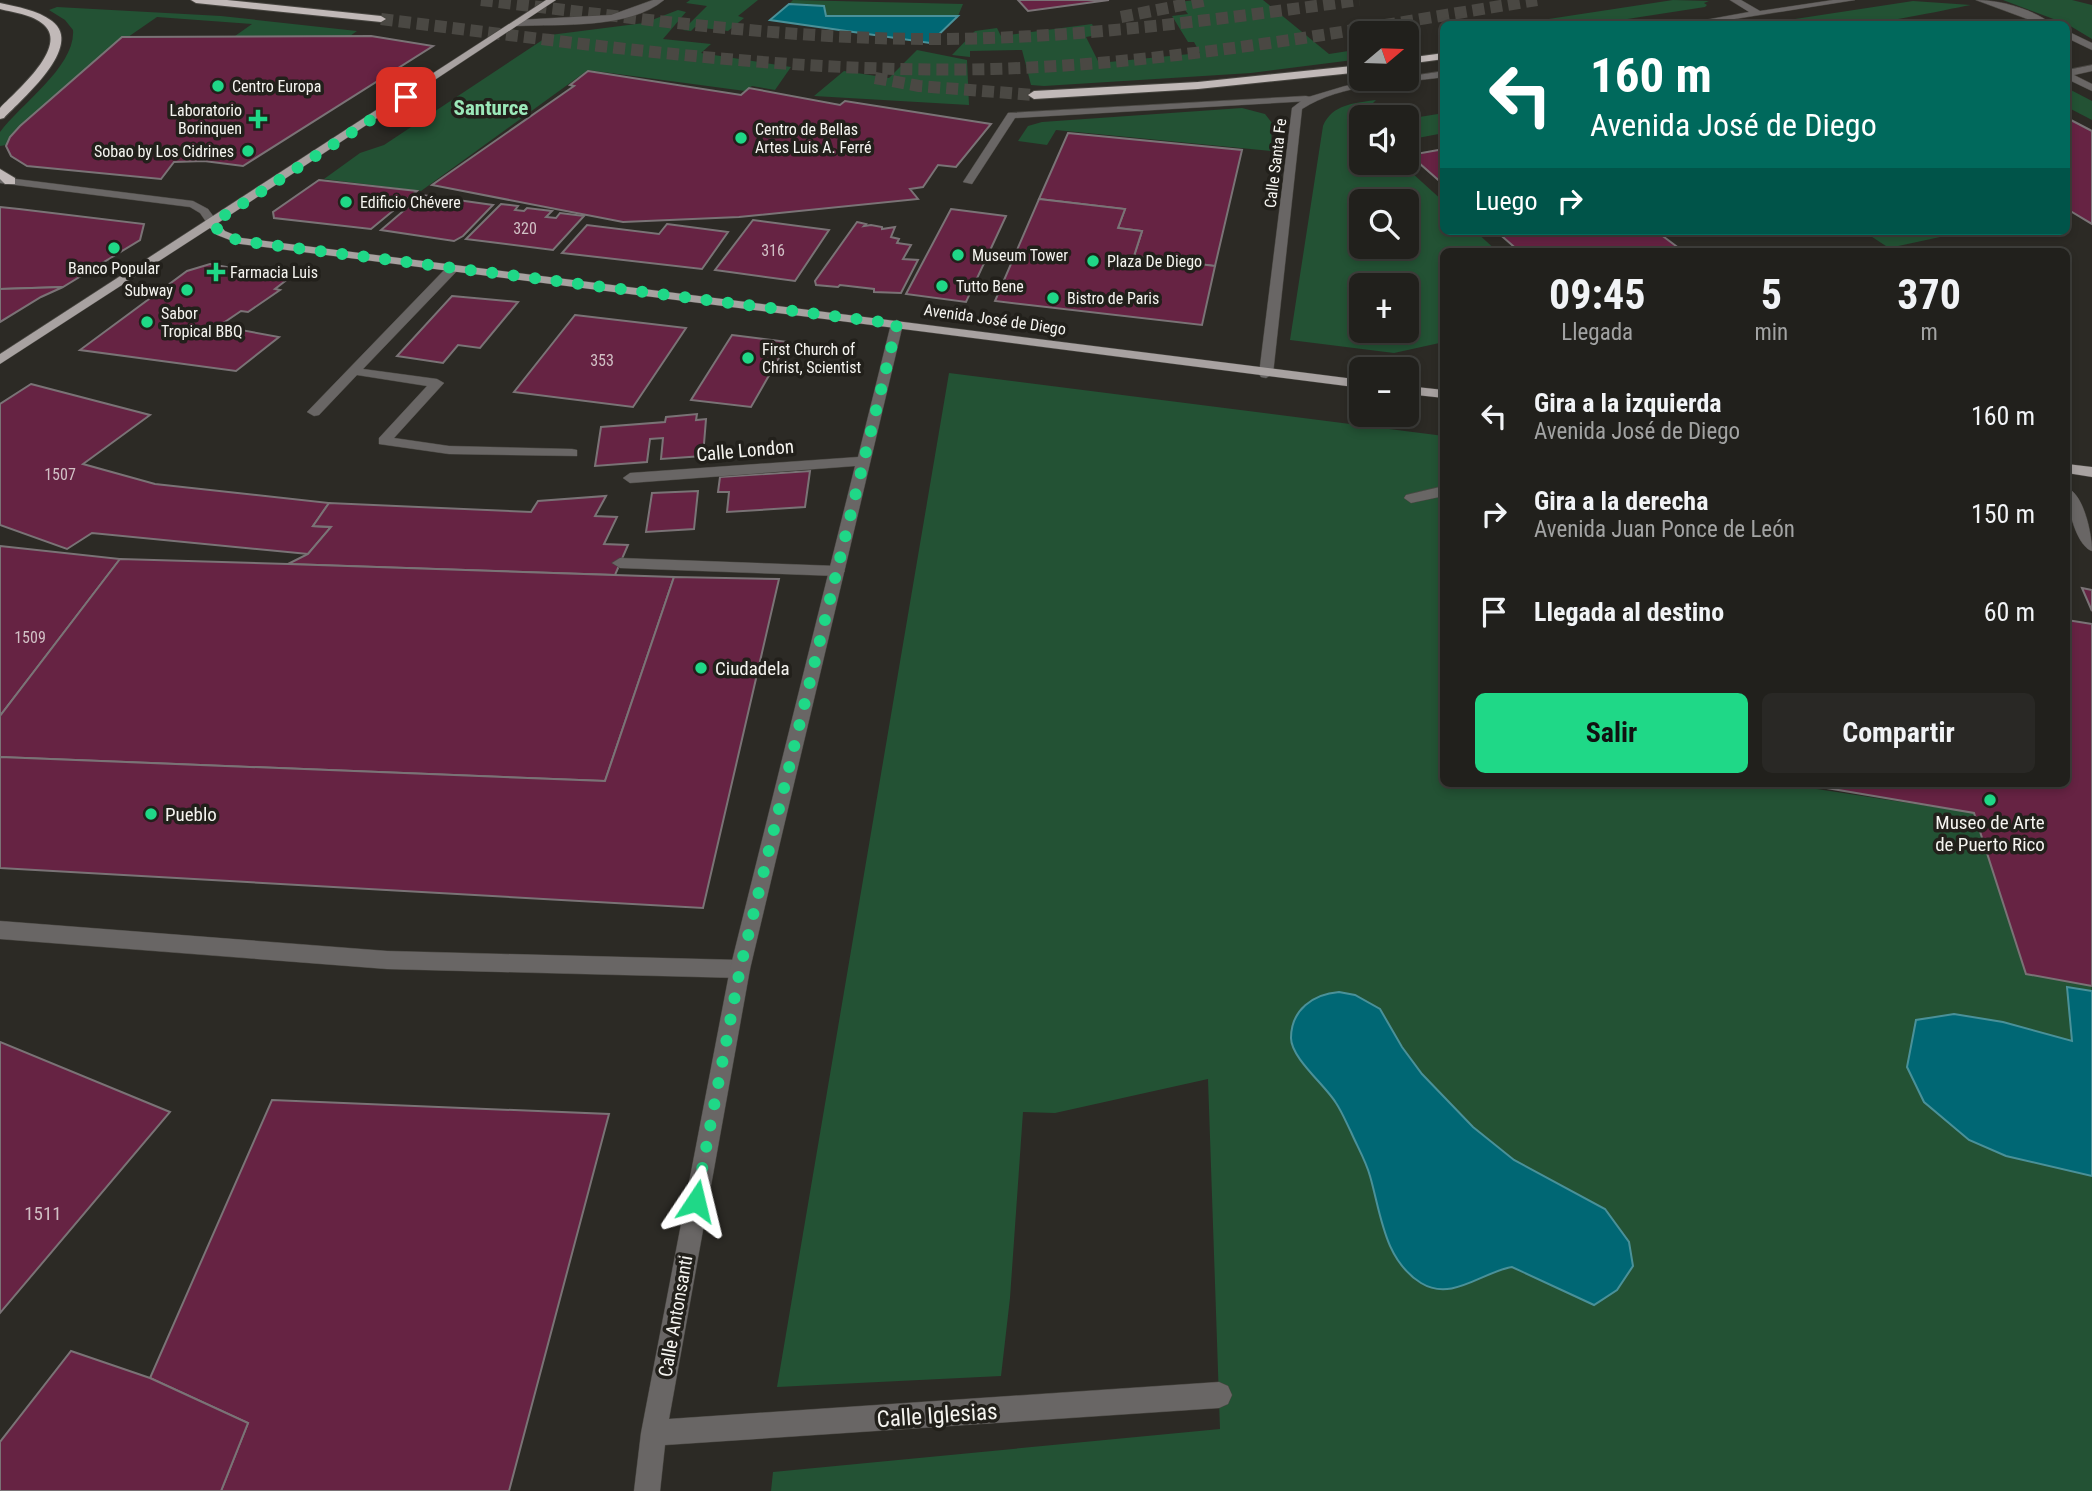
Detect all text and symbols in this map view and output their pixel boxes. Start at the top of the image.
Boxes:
north arrow [1349,21,1419,91]
map controls [1349,21,1419,427]
text: 160 m [1590,47,1712,104]
icon: left [1475,49,1566,140]
pin [376,67,436,127]
place label: Centro Europa [232,77,321,96]
marker: Centro Europa [210,78,226,94]
icon: arrive [387,78,425,116]
district label: Santurce [454,96,528,120]
place label: Laboratorio Borinquen [169,101,242,138]
button: sound [1349,105,1419,175]
text: Avenida José de Diego [1590,106,1877,144]
marker: Laboratorio Borinquen [248,109,268,129]
street label: Calle Santa Fe [1261,117,1290,209]
place label: Centro de Bellas Artes Luis A. Ferré [755,120,872,157]
marker: Centro de Bellas Artes Luis A. Ferré [733,130,749,146]
place label: Sobao by Los Cidrines [94,142,234,161]
marker: Sobao by Los Cidrines [240,143,256,159]
icon: right [1551,182,1589,220]
text: Luego [1475,186,1537,216]
button: search [1349,189,1419,259]
place label: Edificio Chévere [360,193,461,212]
marker: Edificio Chévere [338,194,354,210]
house number: 320 [513,219,537,238]
marker: Banco Popular [106,240,122,256]
house number: 316 [761,241,785,260]
place label: Museum Tower [972,246,1068,265]
marker: Museum Tower [950,247,966,263]
place label: Plaza De Diego [1107,252,1202,271]
marker: Plaza De Diego [1085,253,1101,269]
place label: Banco Popular [68,259,160,278]
place label: Farmacia Luis [230,263,318,282]
marker: Farmacia Luis [208,264,224,280]
text: 09:45 [1549,270,1645,319]
text: 5 [1761,270,1782,319]
text: 370 [1897,270,1961,319]
button: + [1349,273,1419,343]
place label: Tutto Bene [956,277,1024,296]
marker: Tutto Bene [934,278,950,294]
place label: Subway [124,281,173,300]
marker: Subway [179,282,195,298]
place label: Bistro de Paris [1067,289,1159,308]
marker: Bistro de Paris [1045,290,1061,306]
street label: Avenida José de Diego [923,300,1067,339]
place label: Sabor Tropical BBQ [161,304,243,341]
marker: Sabor Tropical BBQ [139,314,155,330]
text: Llegada [1561,319,1633,346]
text: min [1754,319,1788,346]
text: m [1920,319,1938,346]
place label: First Church of Christ, Scientist [762,340,862,377]
marker: First Church of Christ, Scientist [740,350,756,366]
house number: 353 [590,351,614,370]
button: − [1349,357,1419,427]
text: Gira a la izquierda [1534,388,1722,418]
icon: left [1475,397,1513,435]
text: 160 m [1971,401,2035,431]
text: Avenida José de Diego [1534,418,1740,445]
street label: Calle London [695,435,795,466]
house number: 1507 [44,465,76,484]
text: Gira a la derecha [1534,486,1708,516]
icon: right [1475,495,1513,533]
text: 150 m [1971,499,2035,529]
text: Avenida Juan Ponce de León [1534,516,1795,543]
icon: arrive [1475,593,1513,631]
text: Llegada al destino [1534,597,1724,627]
text: 60 m [1984,597,2035,627]
house number: 1509 [14,628,46,647]
place label: Ciudadela [715,657,790,680]
marker: Ciudadela [693,660,709,676]
button: Salir [1475,693,1748,773]
button: Compartir [1762,693,2035,773]
marker: Museo de Arte de Puerto Rico [1982,792,1998,808]
place label: Pueblo [165,803,217,826]
marker: Pueblo [143,806,159,822]
place label: Museo de Arte de Puerto Rico [1935,811,2045,856]
position arrow [659,1164,733,1238]
house number: 1511 [24,1202,62,1225]
street label: Calle Antonsanti [653,1253,698,1379]
street label: Calle Iglesias [876,1398,998,1433]

